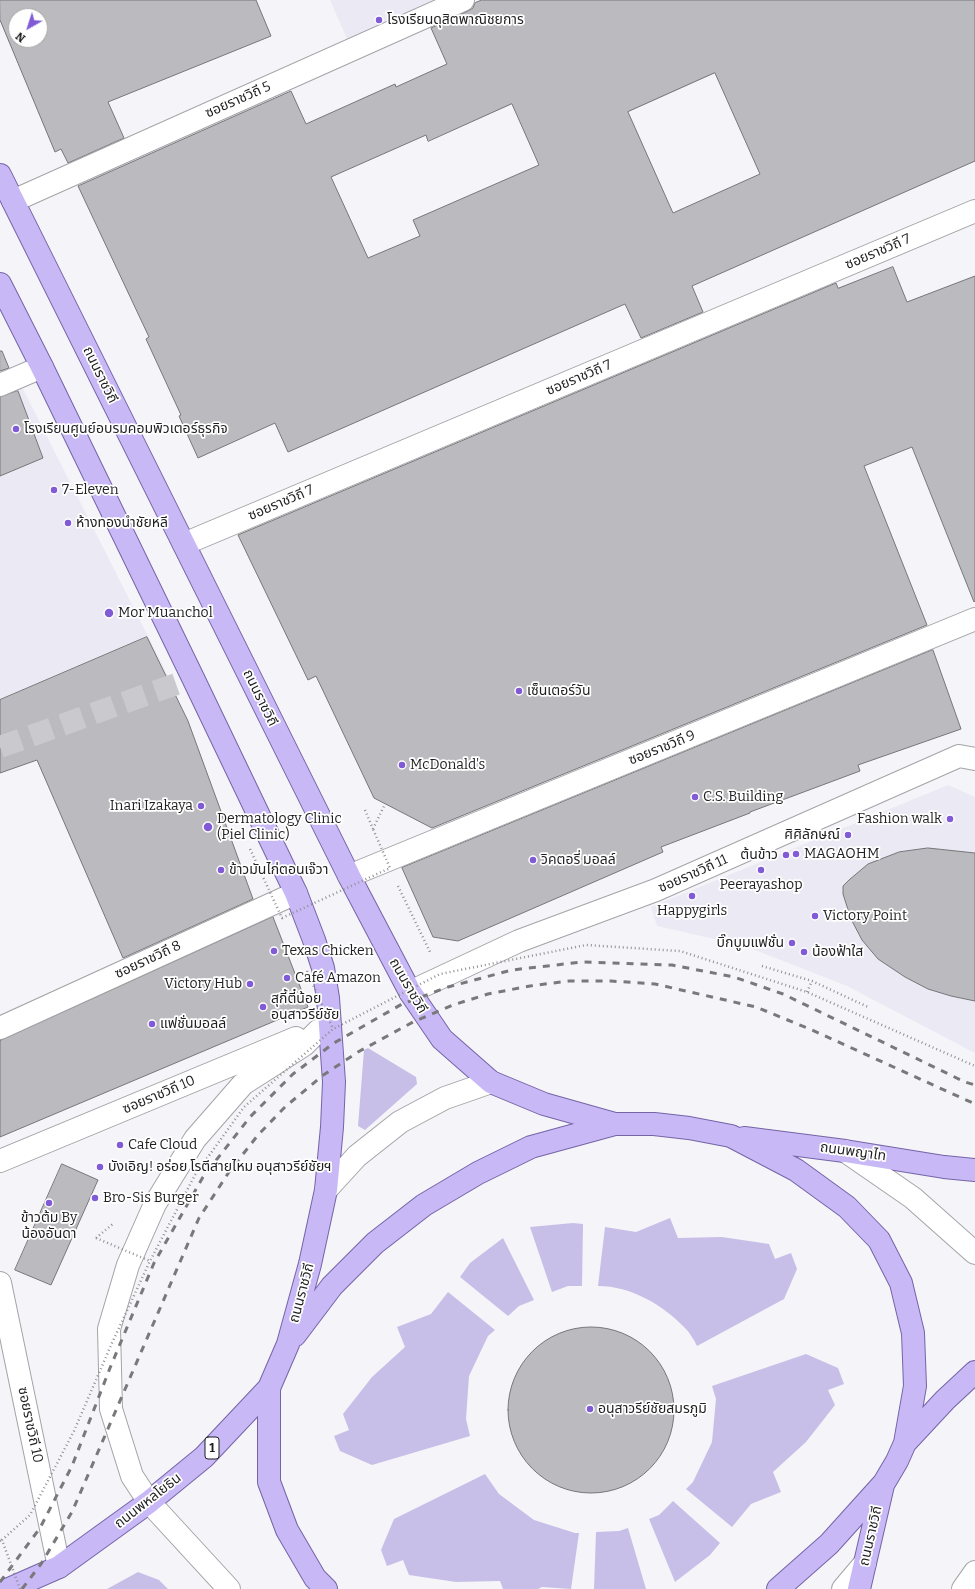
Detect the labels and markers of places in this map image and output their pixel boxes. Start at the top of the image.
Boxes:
place label: โรงเรียนดุสิตพาณิชยการ [387,12,524,28]
marker: โรงเรียนดุสิตพาณิชยการ [374,15,384,25]
place label: โรงเรียนศูนย์อบรมคอมพิวเตอร์ธุรกิจ [24,421,228,437]
marker: โรงเรียนศูนย์อบรมคอมพิวเตอร์ธุรกิจ [11,424,21,434]
place label: 7-Eleven [62,482,119,498]
marker: 7-Eleven [49,485,59,495]
place label: ห้างทองนำชัยหลี [76,515,168,531]
marker: ห้างทองนำชัยหลี [63,518,73,528]
place label: Mor Muanchol [118,605,213,621]
marker: Mor Muanchol [103,607,115,619]
place label: เซ็นเตอร์วัน [527,683,591,699]
marker: เซ็นเตอร์วัน [514,686,524,696]
place label: McDonald's [410,757,485,773]
marker: McDonald's [397,760,407,770]
place label: C.S. Building [703,789,783,805]
marker: C.S. Building [690,792,700,802]
place label: Inari Izakaya [110,798,193,814]
marker: Inari Izakaya [196,801,206,811]
place label: Dermatology Clinic (Piel Clinic) [217,811,342,844]
place label: Fashion walk [857,811,942,827]
marker: Fashion walk [945,814,955,824]
marker: Dermatology Clinic (Piel Clinic) [202,821,214,833]
place label: ศิศิลักษณ์ [784,827,840,843]
marker: ศิศิลักษณ์ [843,830,853,840]
place label: MAGAOHM [804,846,879,862]
place label: ต้นข้าว [740,847,778,863]
marker: MAGAOHM [791,849,801,859]
marker: ต้นข้าว [781,850,791,860]
place label: วิคตอรี่ มอลล์ [541,852,616,868]
marker: วิคตอรี่ มอลล์ [528,855,538,865]
place label: ข้าวมันไก่ตอนเจ๊วา [229,862,328,878]
marker: ข้าวมันไก่ตอนเจ๊วา [216,865,226,875]
marker: Peerayashop [756,865,766,875]
place label: Peerayashop [720,877,802,893]
marker: Happygirls [687,891,697,901]
place label: Happygirls [657,903,727,919]
place label: Victory Point [823,908,907,924]
marker: Victory Point [810,911,820,921]
place label: บิ๊กบูมแฟชั่น [717,935,784,951]
marker: บิ๊กบูมแฟชั่น [787,938,797,948]
place label: Texas Chicken [282,943,374,959]
place label: น้องฟ้าใส [812,944,863,960]
marker: Texas Chicken [269,946,279,956]
marker: น้องฟ้าใส [799,947,809,957]
place label: Café Amazon [295,970,381,986]
marker: Café Amazon [282,973,292,983]
place label: Victory Hub [164,976,242,992]
marker: Victory Hub [245,979,255,989]
place label: สุกี้ตี๋น้อย อนุสาวรีย์ชัย [271,991,339,1024]
marker: สุกี้ตี๋น้อย อนุสาวรีย์ชัย [258,1002,268,1012]
place label: แฟชั่นมอลล์ [160,1016,226,1032]
marker: แฟชั่นมอลล์ [147,1019,157,1029]
place label: Cafe Cloud [128,1137,197,1153]
marker: Cafe Cloud [115,1140,125,1150]
place label: บังเอิญ! อร่อย โรตีสายไหม อนุสาวรีย์ชัยฯ [108,1159,332,1175]
marker: บังเอิญ! อร่อย โรตีสายไหม อนุสาวรีย์ชัยฯ [95,1162,105,1172]
place label: Bro-Sis Burger [103,1190,199,1206]
marker: Bro-Sis Burger [90,1193,100,1203]
marker: ข้าวต้ม By น้องอันดา [44,1198,54,1208]
place label: ข้าวต้ม By น้องอันดา [21,1210,77,1242]
place label: อนุสาวรีย์ชัยสมรภูมิ [598,1401,707,1417]
marker: อนุสาวรีย์ชัยสมรภูมิ [585,1404,595,1414]

